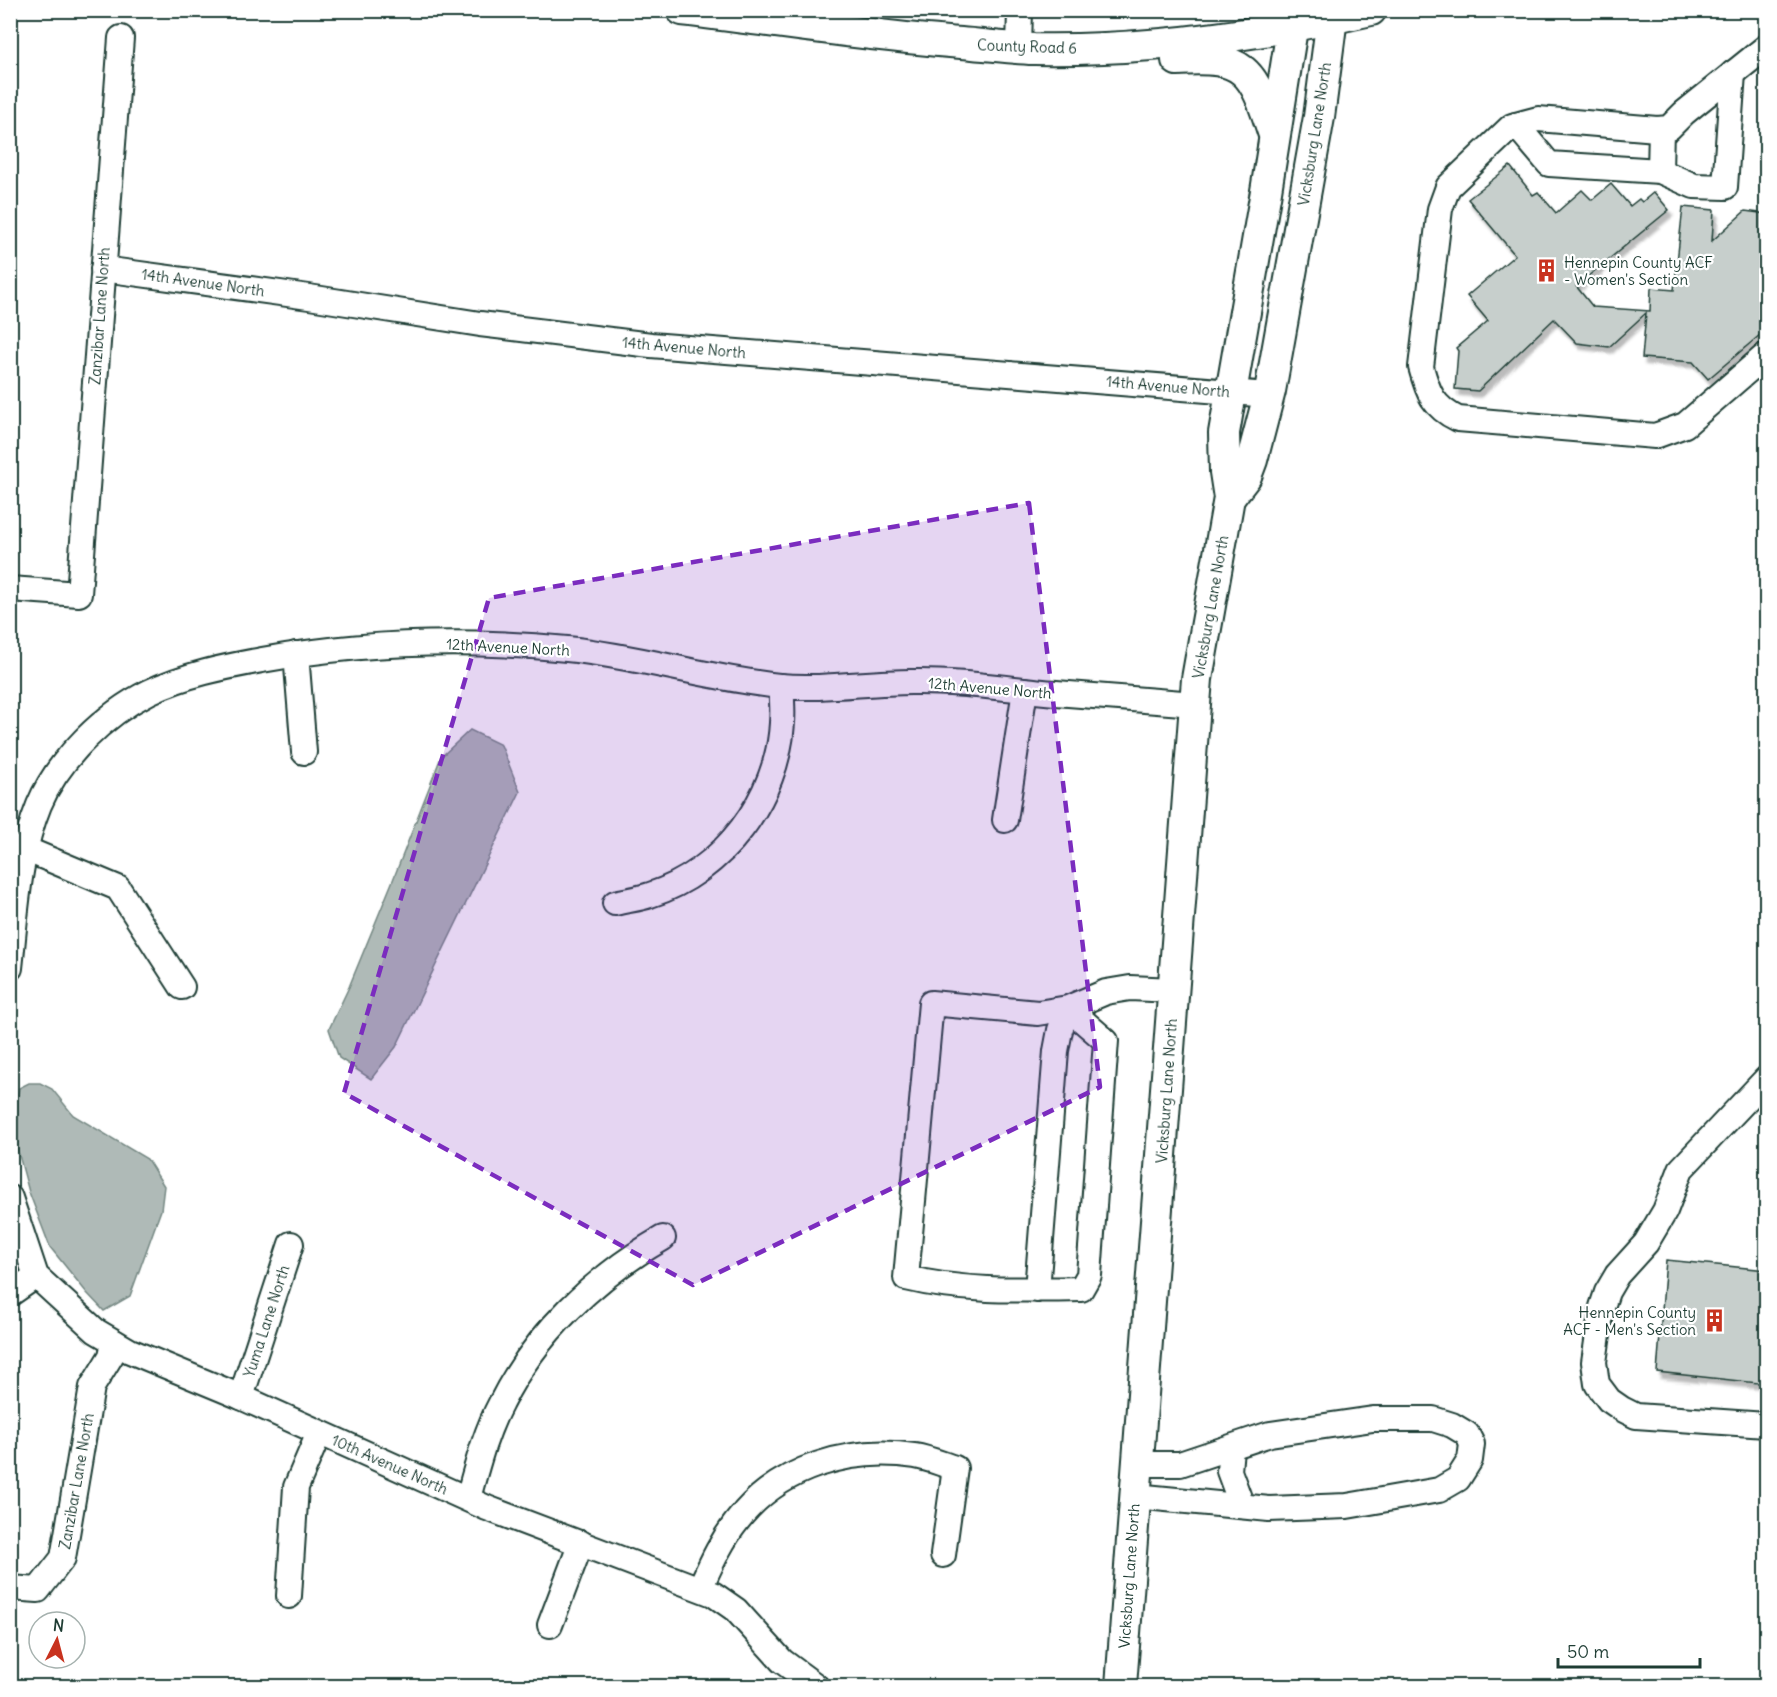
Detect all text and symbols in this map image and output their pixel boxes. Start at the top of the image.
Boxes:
street label: County Road 6 [977,35,1077,57]
street label: Vicksburg Lane North [1293,60,1335,207]
street label: Zanzibar Lane North [85,246,113,386]
place label: Hennepin County ACF - Women's Section [1564,253,1713,289]
building icon: Hennepin County ACF - Women's Section [1533,258,1559,284]
street label: 14th Avenue North [140,264,266,300]
street label: 14th Avenue North [621,332,747,362]
street label: 14th Avenue North [1105,371,1231,401]
street label: Vicksburg Lane North [1188,533,1232,680]
street label: 12th Avenue North [446,634,571,660]
street label: 12th Avenue North [928,673,1053,703]
street label: Vicksburg Lane North [1151,1018,1181,1164]
street label: Yuma Lane North [239,1262,293,1380]
place label: Hennepin County ACF - Men's Section [1563,1303,1696,1339]
building icon: Hennepin County ACF - Men's Section [1701,1308,1727,1334]
street label: Zanzibar Lane North [55,1411,97,1551]
street label: 10th Avenue North [329,1430,451,1498]
street label: Vicksburg Lane North [1114,1503,1144,1649]
north arrow [27,1610,87,1670]
text: N [52,1615,65,1636]
scale bar [1558,1631,1700,1669]
text: 50 m [1567,1640,1609,1663]

